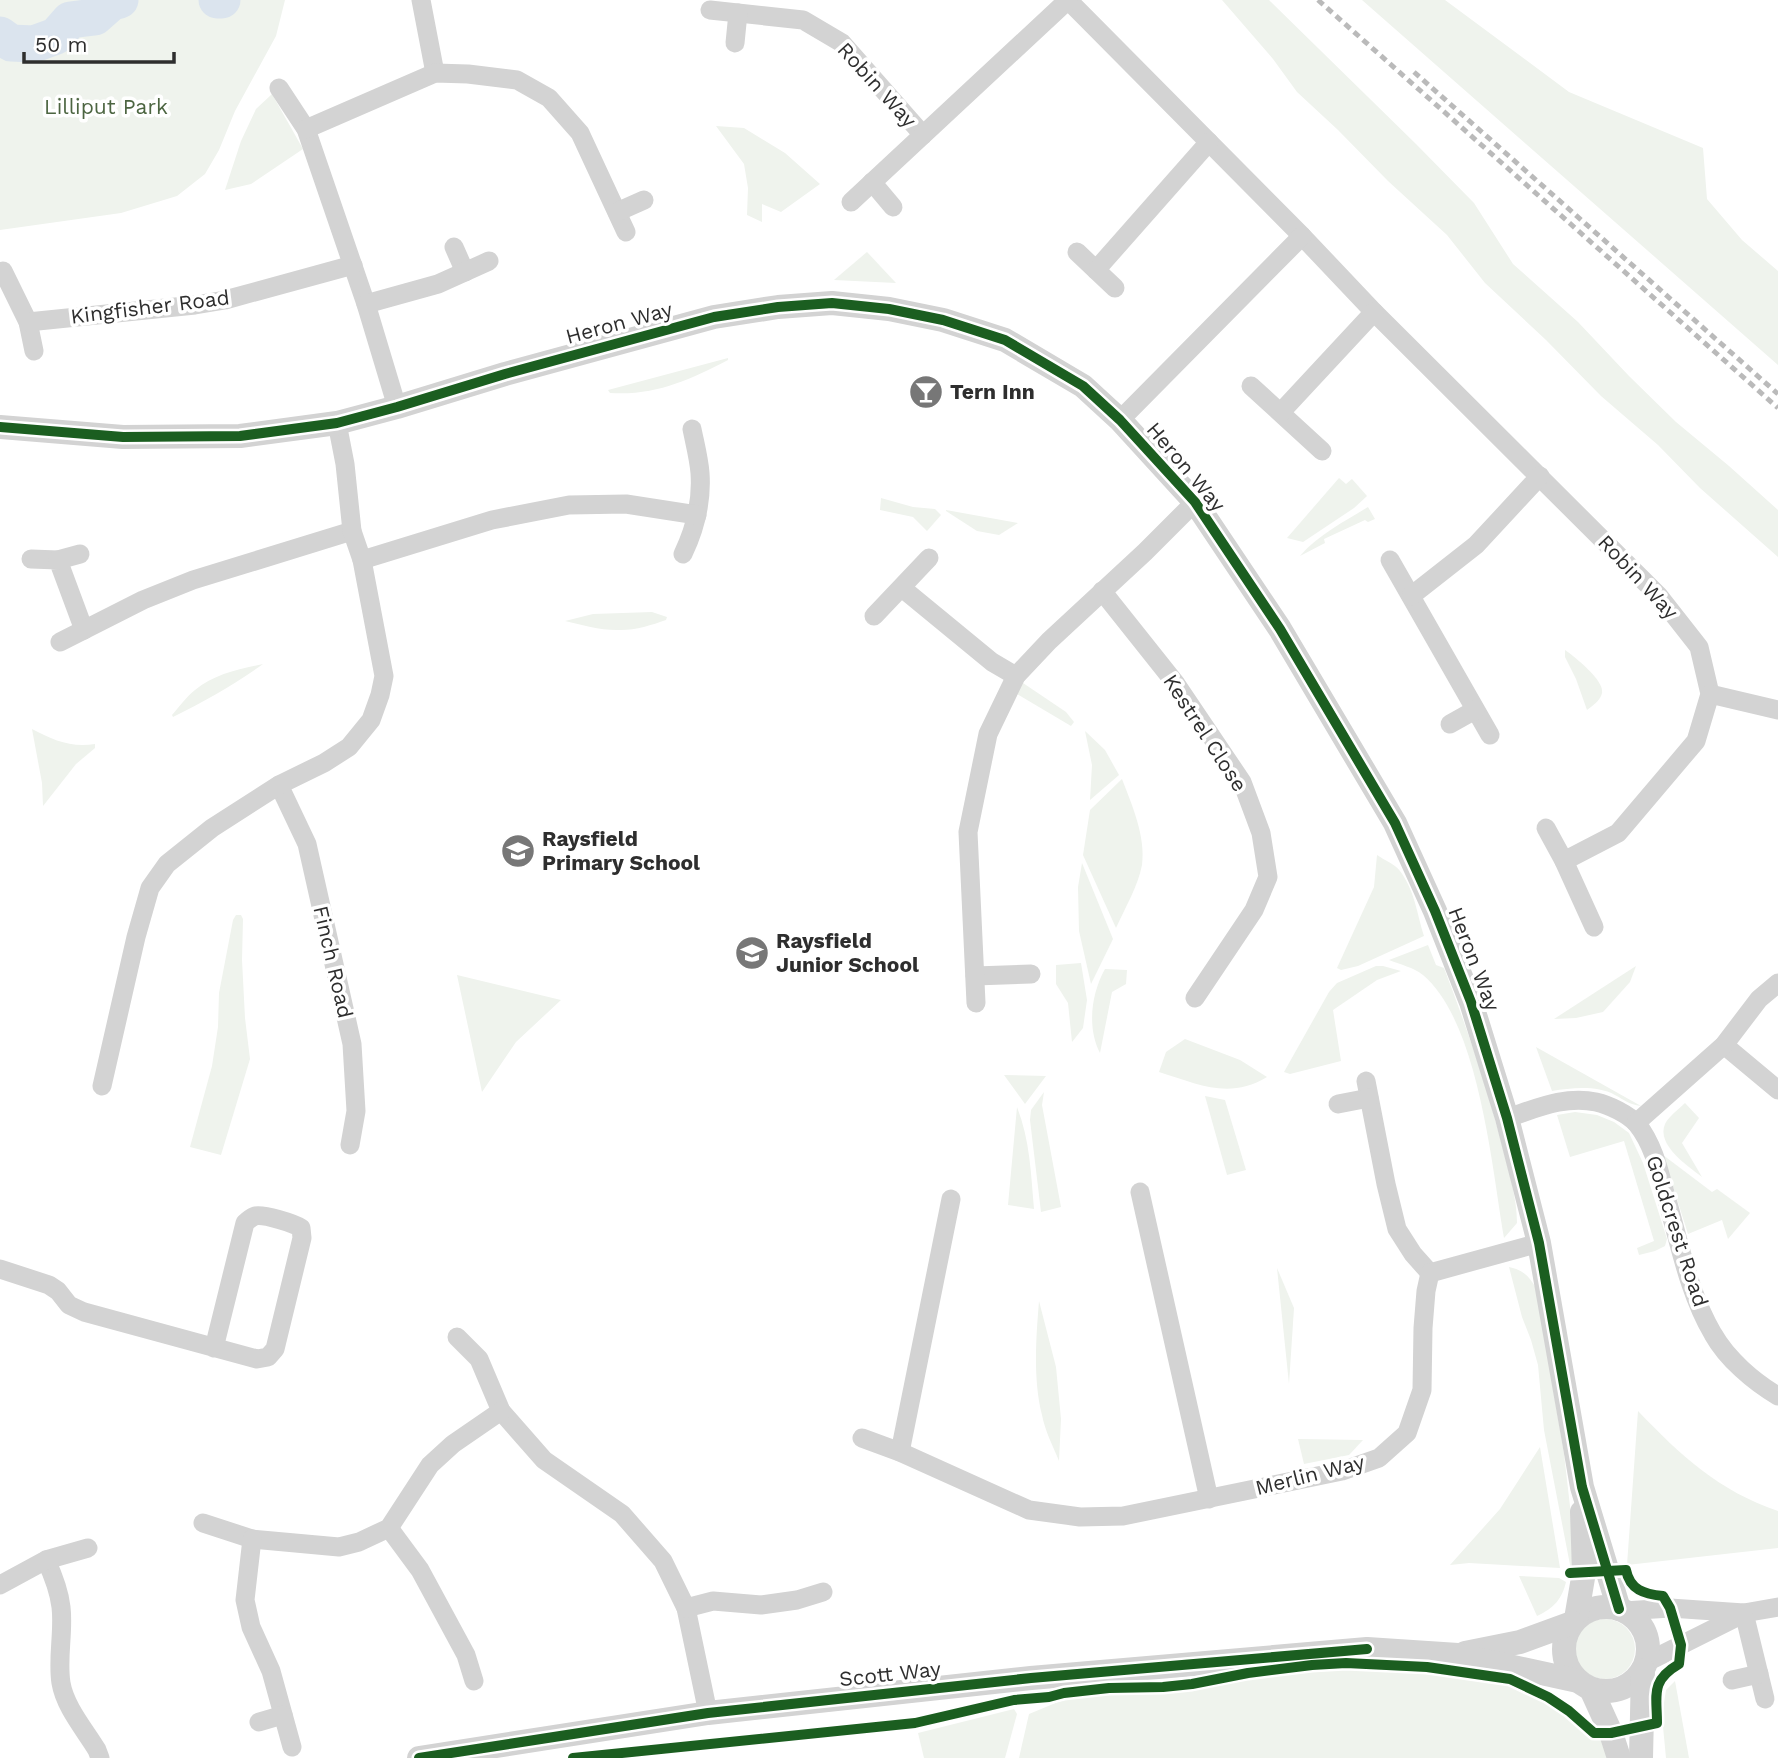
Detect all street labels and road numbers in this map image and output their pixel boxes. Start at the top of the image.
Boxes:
street label: Robin Way [833,37,922,133]
street label: Kingfisher Road [69,284,231,329]
street label: Heron Way [563,296,675,349]
street label: Heron Way [1142,417,1231,517]
street label: Robin Way [1593,529,1684,624]
street label: Kestrel Close [1158,669,1253,796]
street label: Finch Road [308,903,359,1021]
street label: Heron Way [1443,903,1506,1014]
street label: Goldcrest Road [1641,1152,1714,1310]
street label: Merlin Way [1253,1449,1367,1500]
street label: Scott Way [838,1656,942,1691]

